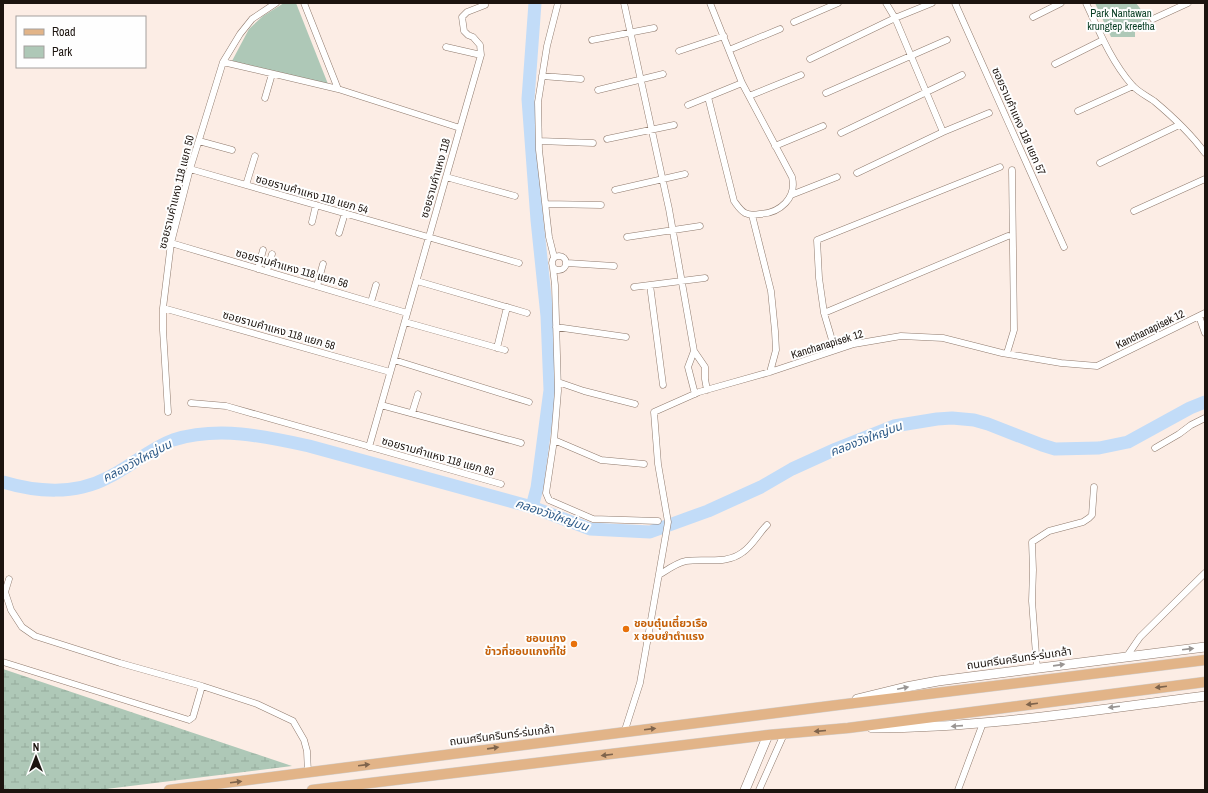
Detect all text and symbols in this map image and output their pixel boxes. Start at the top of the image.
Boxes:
park label: Park Nantawan krungtep kreetha [1087,6,1155,33]
legend [16,16,146,68]
text: Road [52,24,76,40]
text: Park [52,44,72,60]
street label: ซอยรามคำแหง 118 แยก 57 [989,65,1049,177]
street label: ซอยรามคำแหง 118 แยก 50 [155,134,197,250]
street label: ซอยรามคำแหง 118 [417,137,453,219]
street label: ซอยรามคำแหง 118 แยก 54 [254,171,370,217]
street label: ซอยรามคำแหง 118 แยก 56 [234,245,350,291]
street label: Kanchanapisek 12 [1113,306,1187,352]
street label: ซอยรามคำแหง 118 แยก 58 [221,307,337,353]
street label: Kanchanapisek 12 [789,326,865,362]
water label: คลองวังใหญ่บน [828,418,905,460]
street label: ซอยรามคำแหง 118 แยก 83 [380,433,496,479]
water label: คลองวังใหญ่บน [100,436,175,486]
water label: คลองวังใหญ่บน [513,495,591,535]
place label: ชอบตุ๋นเตี๋ยวเรือ x ชอบยำตำแรง [634,615,708,643]
marker: ชอบตุ๋นเตี๋ยวเรือ x ชอบยำตำแรง [621,624,631,634]
place label: ชอบแกง ข้าวที่ชอบแกงที่ใช่ [485,631,566,658]
marker: ชอบแกง ข้าวที่ชอบแกงที่ใช่ [569,639,579,649]
street label: ถนนศรีนครินทร์-ร่มเกล้า [966,644,1072,672]
one-way arrow [1182,646,1194,652]
one-way arrow [1053,662,1065,668]
one-way arrow [1155,684,1167,691]
one-way arrow [897,685,909,691]
one-way arrow [1026,701,1038,707]
one-way arrow [1108,704,1120,710]
street label: ถนนศรีนครินทร์-ร่มเกล้า [449,722,555,748]
one-way arrow [951,722,963,729]
one-way arrow [644,726,656,732]
one-way arrow [814,727,826,734]
north arrow [16,737,56,777]
text: N [33,740,39,754]
one-way arrow [487,745,499,751]
one-way arrow [601,751,614,758]
one-way arrow [358,762,371,768]
one-way arrow [229,779,242,785]

